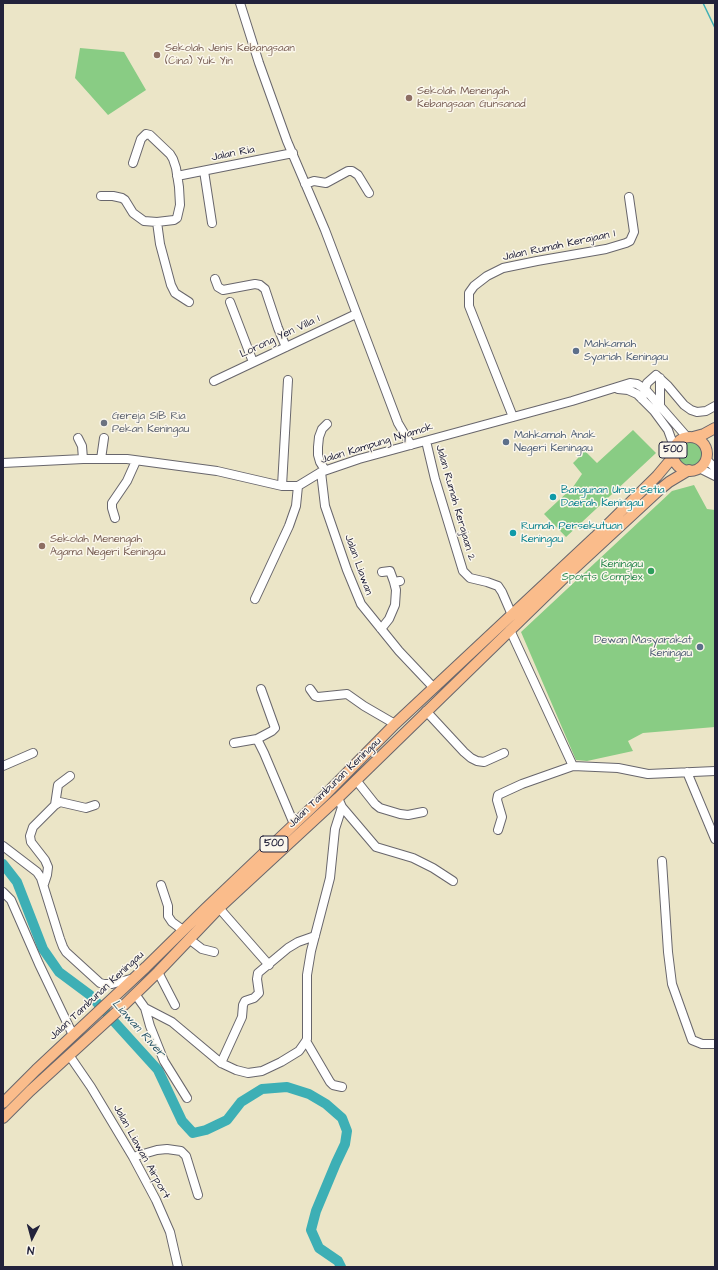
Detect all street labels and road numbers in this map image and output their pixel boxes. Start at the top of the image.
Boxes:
street label: Jalan Ria [210,143,256,165]
street label: Jalan Rumah Kerajaan 1 [501,228,617,264]
street label: Lorong Yen Villa 1 [238,313,322,361]
street label: Jalan Kampung Nyamok [319,421,435,467]
road number: 500 [659,442,687,458]
street label: Jalan Rumah Kerajaan 2 [432,444,478,562]
street label: Jalan Liawan [341,533,375,597]
street label: Jalan Tambunan Keningau [286,735,384,831]
road number: 500 [260,836,288,852]
street label: Jalan Tambunan Keningau [47,949,147,1043]
street label: Jalan Liawan Airport [110,1103,172,1201]

